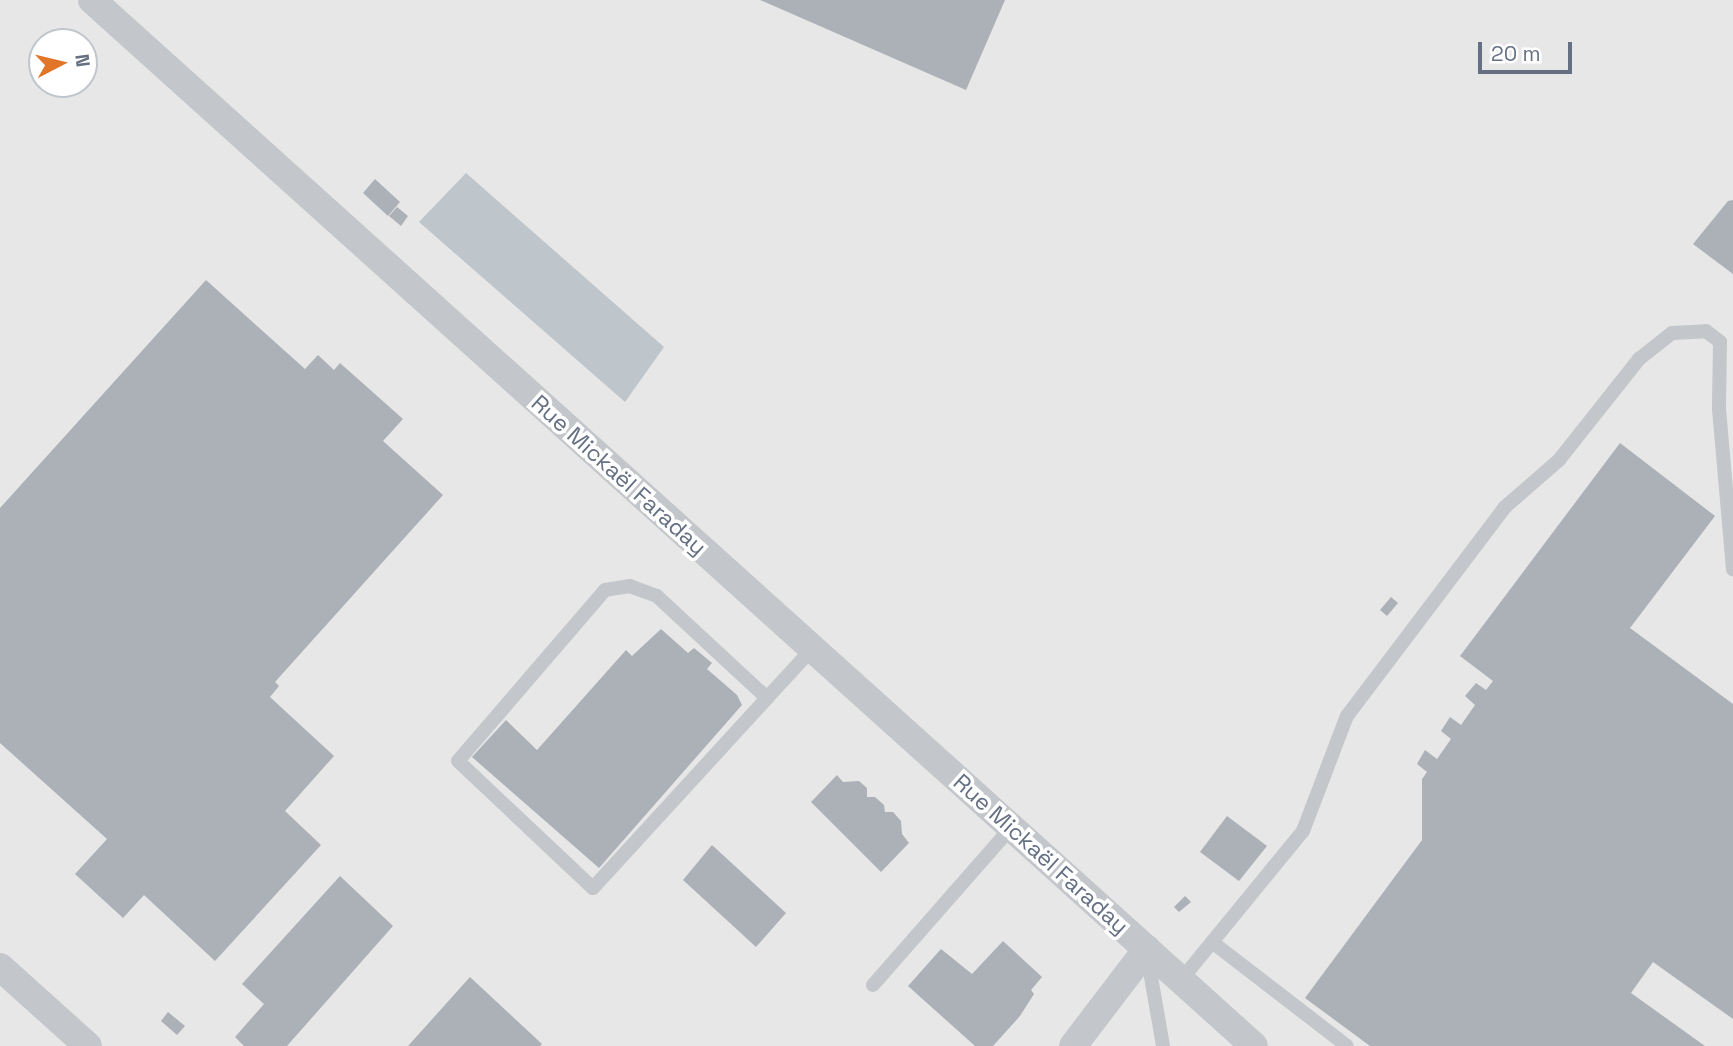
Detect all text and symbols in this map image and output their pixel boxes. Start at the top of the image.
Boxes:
north arrow [28,28,98,98]
scale bar [1481,28,1576,72]
text: 20 m [1491,40,1541,67]
text: N [69,53,96,68]
street label: Rue Mickaël Faraday [526,389,712,561]
street label: Rue Mickaël Faraday [948,768,1134,940]

